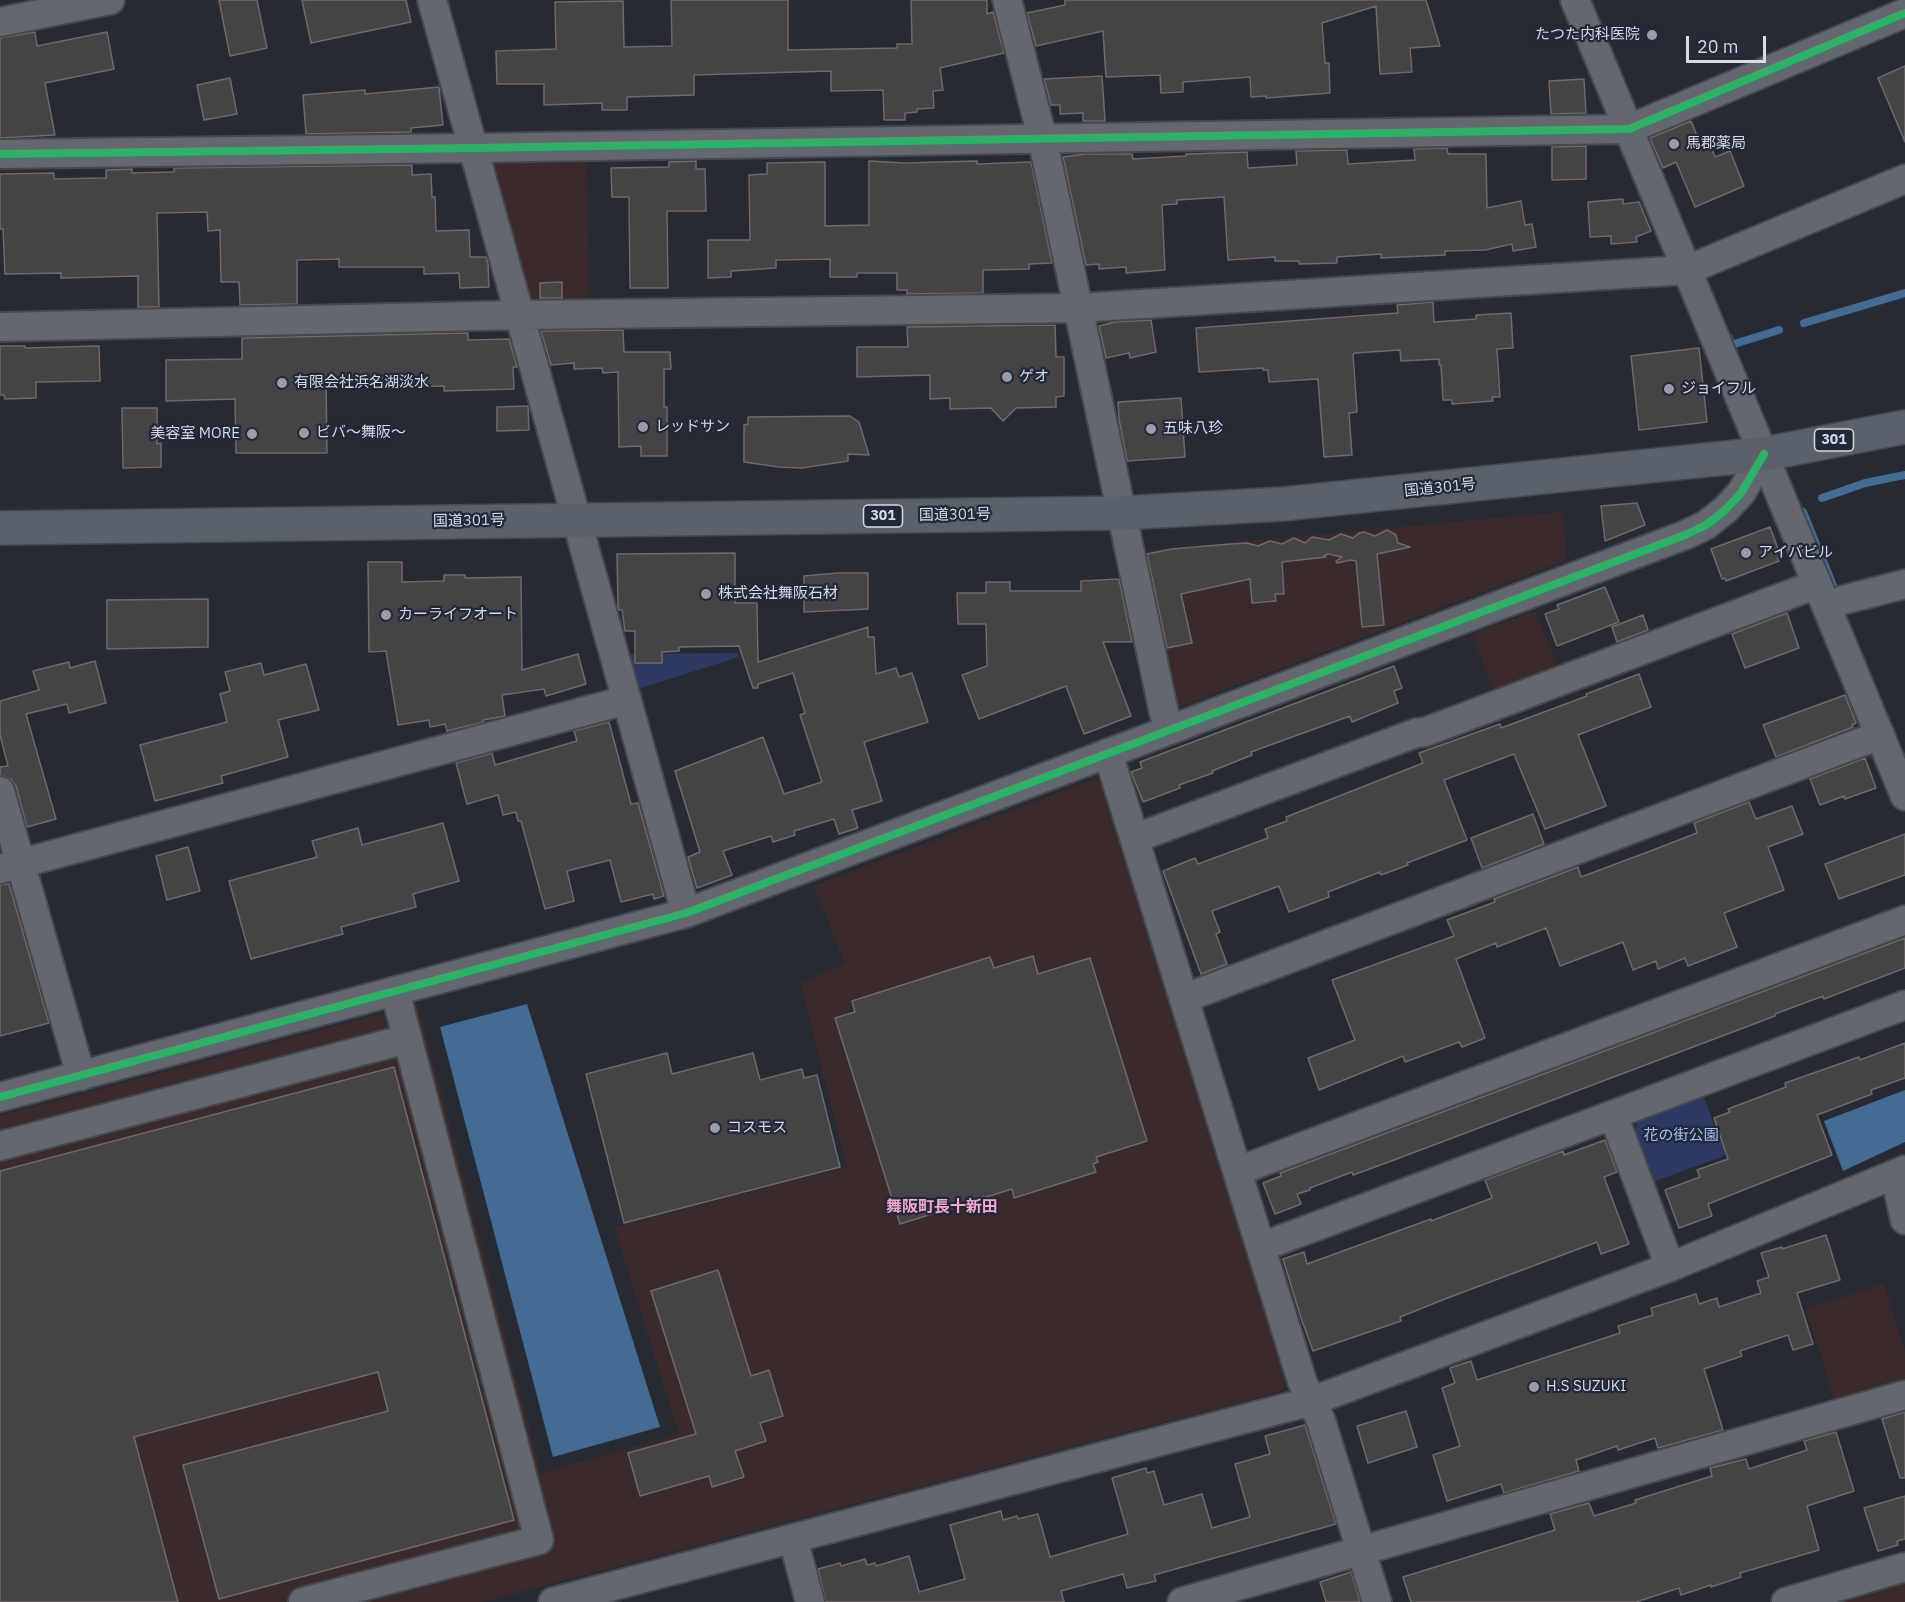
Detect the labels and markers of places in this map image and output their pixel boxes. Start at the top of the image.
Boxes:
place label: たつた内科医院 [1535,26,1640,44]
marker: たつた内科医院 [1645,28,1659,42]
place label: 馬郡薬局 [1686,135,1746,153]
marker: 馬郡薬局 [1667,137,1681,151]
place label: ゲオ [1019,368,1049,386]
marker: ゲオ [1000,370,1014,384]
place label: 有限会社浜名湖淡水 [294,374,429,392]
marker: 有限会社浜名湖淡水 [275,376,289,390]
place label: ジョイフル [1681,380,1756,398]
marker: ジョイフル [1662,382,1676,396]
place label: レッドサン [655,418,730,436]
marker: レッドサン [636,420,650,434]
place label: 五味八珍 [1163,420,1223,438]
marker: 五味八珍 [1144,422,1158,436]
place label: ビバ～舞阪～ [316,424,406,442]
place label: 美容室 MORE [150,425,240,443]
marker: ビバ～舞阪～ [297,426,311,440]
marker: 美容室 MORE [245,427,259,441]
place label: アイバビル [1758,544,1833,562]
marker: アイバビル [1739,546,1753,560]
place label: 株式会社舞阪石材 [718,585,838,603]
marker: 株式会社舞阪石材 [699,587,713,601]
place label: カーライフオート [398,606,518,624]
marker: カーライフオート [379,608,393,622]
place label: コスモス [727,1119,787,1137]
marker: コスモス [708,1121,722,1135]
place label: H.S SUZUKI [1546,1378,1626,1396]
marker: H.S SUZUKI [1527,1380,1541,1394]

